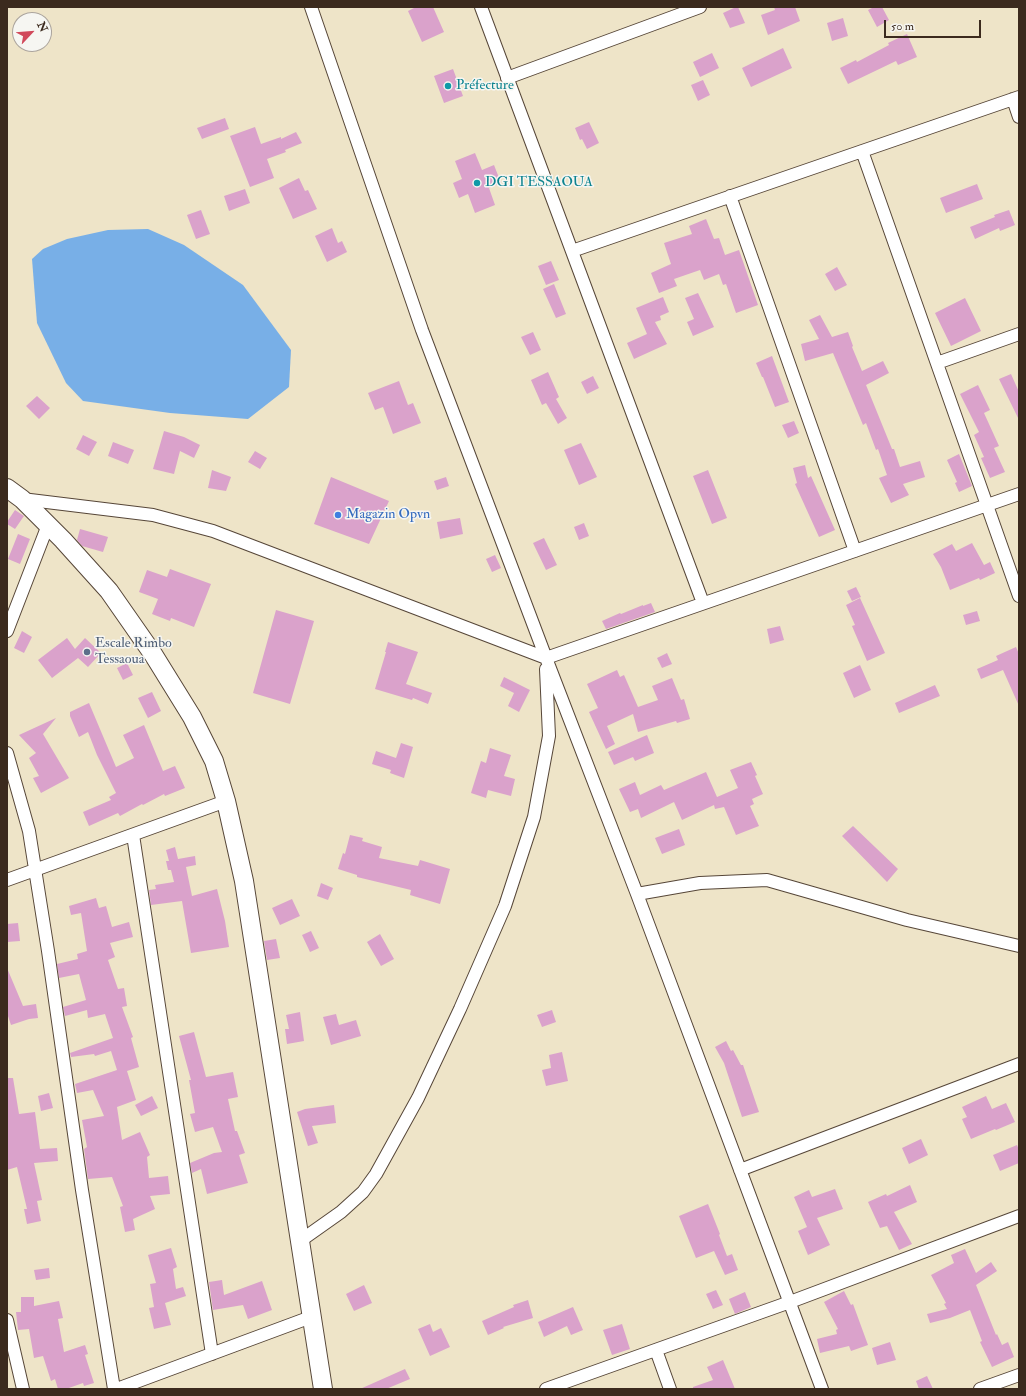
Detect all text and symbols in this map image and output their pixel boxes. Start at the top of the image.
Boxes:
north arrow [12,12,52,52]
scale bar [886,12,983,38]
text: 50 m [891,19,914,34]
text: N [34,20,50,34]
place label: Préfecture [456,78,514,94]
marker: Préfecture [443,81,453,91]
place label: DGI TESSAOUA [485,175,593,191]
marker: DGI TESSAOUA [472,178,482,188]
place label: Magazin Opvn [346,507,430,523]
marker: Magazin Opvn [333,510,343,520]
place label: Escale Rimbo Tessaoua [95,636,172,668]
marker: Escale Rimbo Tessaoua [82,647,92,657]

